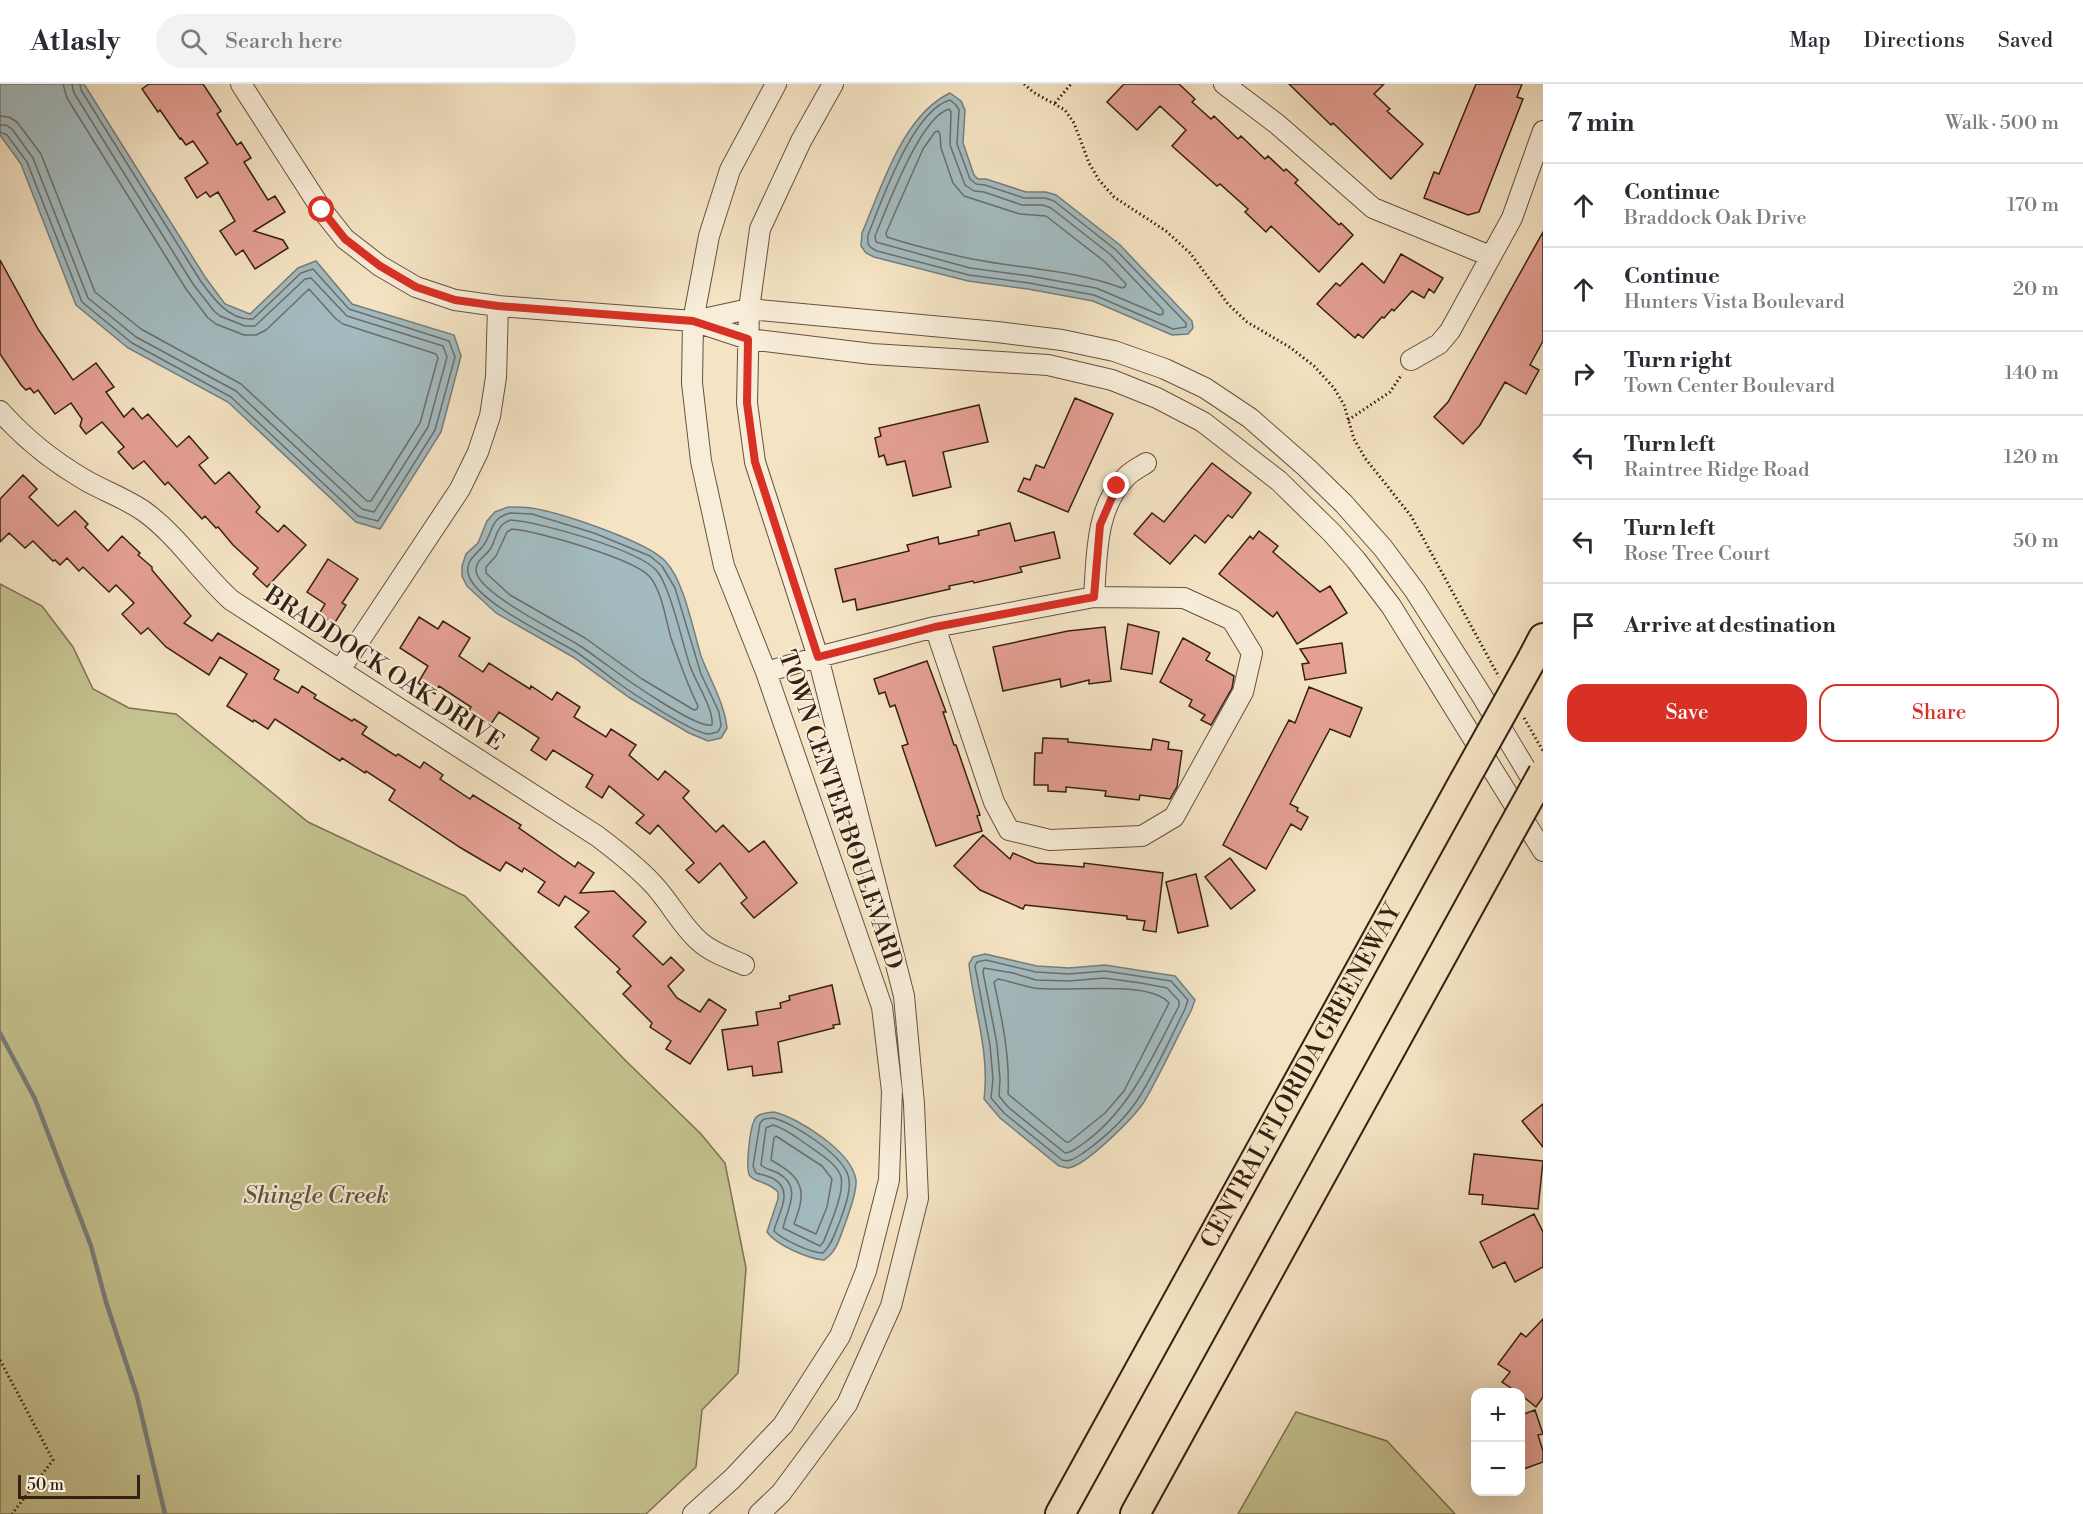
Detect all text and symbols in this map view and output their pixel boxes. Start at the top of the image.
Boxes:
search box [156,14,576,68]
text: Atlasly [30,24,120,59]
icon: search [177,25,210,58]
text: Search here [225,28,343,55]
text: Map [1789,28,1831,54]
text: Directions [1864,28,1965,54]
text: Saved [1998,28,2053,54]
text: 7 min [1567,107,1634,139]
text: Walk · 500 m [1945,111,2059,136]
text: Continue [1624,179,1720,206]
icon: ahead [1567,189,1600,222]
text: 170 m [2007,193,2059,218]
route start [308,196,334,222]
text: Braddock Oak Drive [1624,206,1807,231]
text: Continue [1624,263,1720,290]
icon: ahead [1567,273,1600,306]
text: 20 m [2013,277,2059,302]
text: Hunters Vista Boulevard [1624,290,1845,315]
text: Turn right [1624,347,1732,374]
icon: right [1567,357,1600,390]
text: 140 m [2004,361,2059,386]
text: Town Center Boulevard [1624,374,1835,399]
text: Turn left [1624,431,1715,458]
icon: left [1567,441,1600,474]
text: 120 m [2004,445,2059,470]
text: Raintree Ridge Road [1624,458,1809,483]
route end [1103,472,1129,498]
text: Turn left [1624,515,1715,542]
icon: left [1567,525,1600,558]
text: 50 m [2013,529,2059,554]
text: Rose Tree Court [1624,542,1771,567]
street label: BRADDOCK OAK DRIVE [258,580,509,758]
icon: arrive [1567,609,1600,642]
text: Arrive at destination [1624,612,1836,639]
street label: TOWN CENTER BOULEVARD [771,646,909,974]
button: Save [1567,684,1807,742]
button: Share [1819,684,2059,742]
street label: CENTRAL FLORIDA GREENEWAY [1194,898,1409,1254]
park label: Shingle Creek [243,1181,389,1211]
map controls [1471,1388,1525,1496]
button: + [1471,1388,1525,1442]
button: − [1471,1442,1525,1496]
scale bar [18,1472,140,1500]
text: 50 m [27,1475,64,1495]

